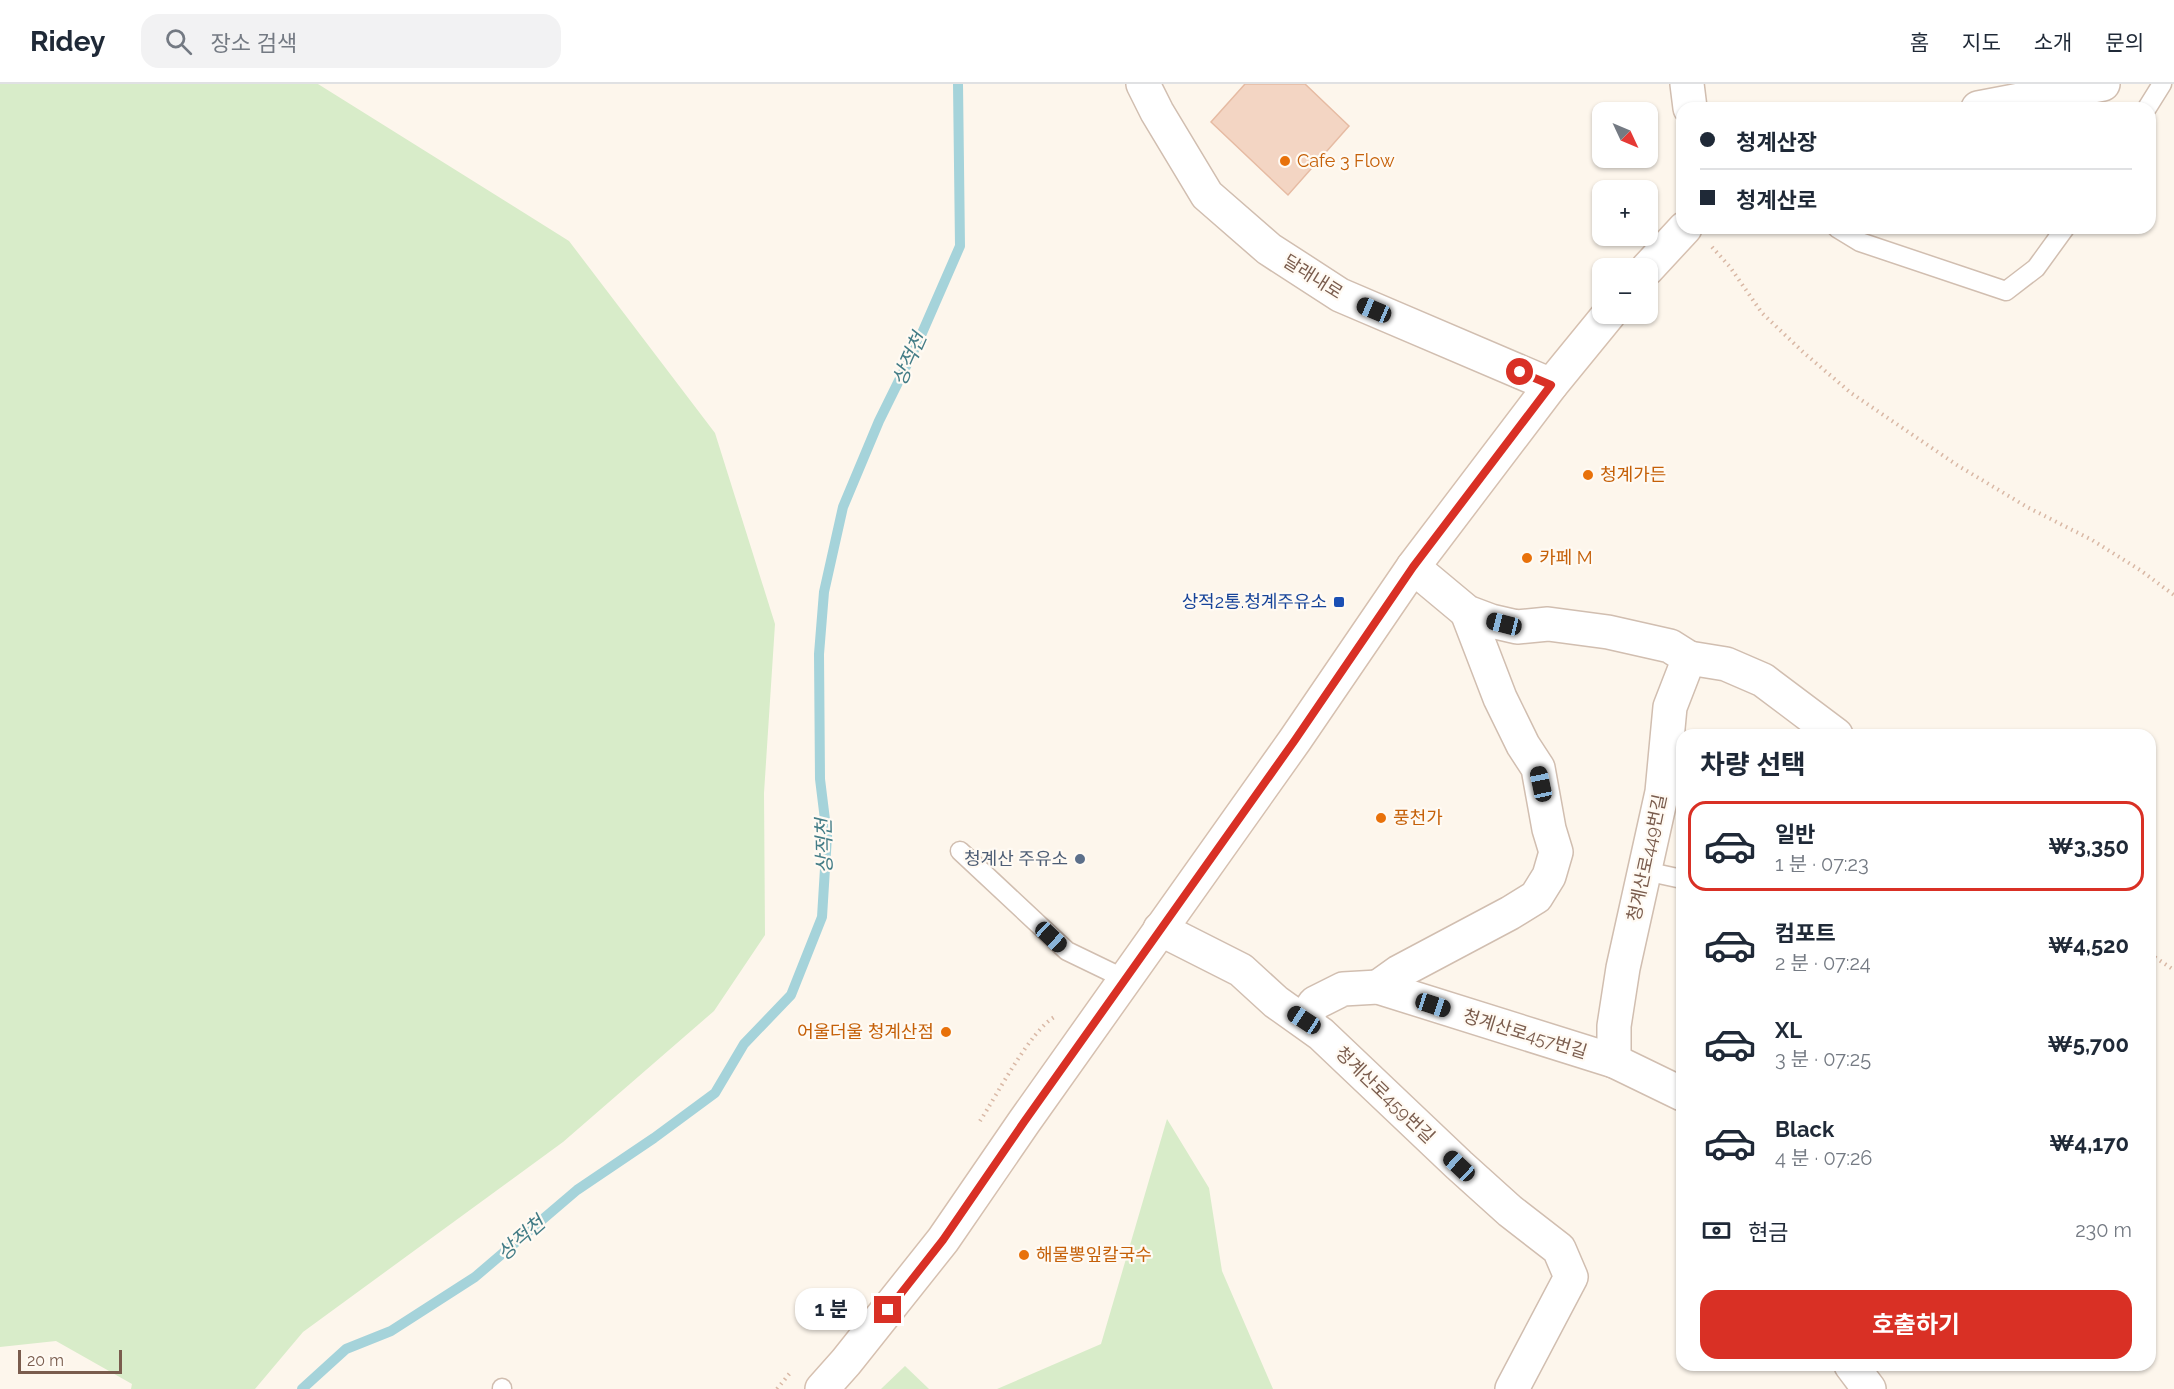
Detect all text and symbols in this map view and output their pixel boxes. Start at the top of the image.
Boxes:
search box [141,14,561,68]
text: Ridey [30,25,105,58]
icon: search [162,25,195,58]
text: 장소 검색 [210,30,297,56]
text: 홈 [1910,30,1929,55]
text: 지도 [1962,30,2001,55]
text: 소개 [2034,30,2072,55]
text: 문의 [2105,30,2144,55]
north arrow [1592,102,1658,168]
map controls [1592,102,1658,324]
text: 청계산장 [1736,129,1817,155]
place label: Cafe 3 Flow [1297,150,1395,171]
marker: Cafe 3 Flow [1278,154,1292,168]
button: + [1592,180,1658,246]
text: 청계산로 [1736,187,1817,213]
street label: 달래내로 [1280,250,1347,303]
button: − [1592,258,1658,324]
car [1354,295,1394,325]
water label: 상적천 [887,327,932,389]
route start [1506,358,1533,385]
place label: 청계가든 [1600,464,1666,485]
marker: 청계가든 [1581,468,1595,482]
place label: 카페 M [1539,547,1593,568]
marker: 카페 M [1520,551,1534,565]
place label: 상적2통.청계주유소 [1182,591,1327,612]
marker: 상적2통.청계주유소 [1332,595,1346,609]
car [1484,611,1524,637]
text: 차량 선택 [1700,749,1806,780]
car [1528,765,1554,803]
street label: 청계산로449번길 [1623,792,1670,923]
place label: 풍천가 [1393,807,1443,828]
marker: 풍천가 [1374,811,1388,825]
water label: 상적천 [811,816,836,874]
icon: car [1703,819,1757,873]
text: 일반 [1775,821,1815,847]
text: ₩3,350 [2048,833,2129,859]
place label: 청계산 주유소 [964,848,1068,869]
marker: 청계산 주유소 [1073,852,1087,866]
text: 1 분 · 07:23 [1775,852,1869,876]
car [1032,918,1070,956]
icon: car [1703,918,1757,972]
text: 컴포트 [1775,920,1836,946]
text: ₩4,520 [2048,932,2129,958]
text: 2 분 · 07:24 [1775,951,1871,975]
car [1413,991,1453,1019]
car [1284,1003,1324,1037]
street label: 청계산로457번길 [1461,1005,1590,1062]
icon: car [1703,1017,1757,1071]
text: XL [1775,1017,1802,1043]
place label: 어울더울 청계산점 [797,1021,934,1042]
marker: 어울더울 청계산점 [939,1025,953,1039]
text: ₩5,700 [2047,1031,2129,1057]
street label: 청계산로459번길 [1331,1042,1439,1147]
text: 3 분 · 07:25 [1775,1047,1871,1071]
icon: car [1703,1116,1757,1170]
text: Black [1775,1116,1834,1142]
text: ₩4,170 [2049,1130,2129,1156]
text: 4 분 · 07:26 [1775,1146,1872,1170]
car [1440,1147,1478,1185]
water label: 상적천 [492,1209,552,1265]
icon: cash [1700,1214,1733,1247]
text: 230 m [2075,1218,2132,1242]
text: 현금 [1748,1219,1788,1245]
place label: 해물뽕잎칼국수 [1036,1244,1152,1265]
marker: 해물뽕잎칼국수 [1017,1248,1031,1262]
callout: 1 분 [795,1289,867,1331]
button: 호출하기 [1700,1290,2132,1359]
route end [874,1296,901,1323]
text: 1 분 [814,1297,848,1321]
scale bar [18,1347,122,1374]
text: 20 m [27,1351,64,1370]

